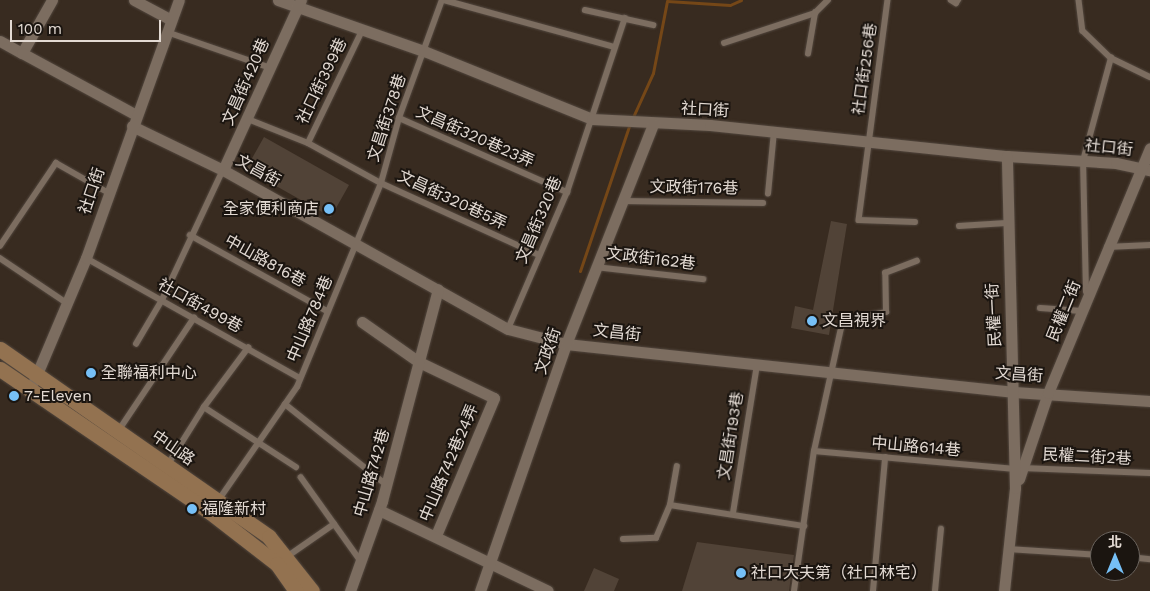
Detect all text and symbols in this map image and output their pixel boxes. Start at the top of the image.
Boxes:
scale bar [12,10,164,42]
text: 100 m [18,20,62,38]
street label: 社口街256巷 [849,22,881,116]
street label: 社口街399巷 [293,35,351,127]
street label: 文昌街420巷 [218,36,274,128]
street label: 文昌街378巷 [364,72,410,164]
street label: 社口街 [681,99,729,121]
street label: 文昌街320巷23弄 [413,102,537,172]
street label: 社口街 [1084,136,1134,160]
street label: 文昌街 [232,151,284,191]
street label: 社口街 [75,165,109,217]
street label: 文昌街320巷5弄 [395,166,509,234]
street label: 文昌街320巷 [512,174,566,266]
street label: 文政街176巷 [650,178,738,198]
place label: 全家便利商店 [223,199,319,219]
marker: 全家便利商店 [323,203,335,215]
street label: 中山路816巷 [221,231,309,291]
street label: 文政街162巷 [606,244,696,274]
street label: 中山路784巷 [283,273,337,365]
street label: 社口街499巷 [154,275,246,337]
street label: 民權二街 [1043,278,1085,344]
street label: 民權一街 [983,283,1005,347]
place label: 文昌視界 [822,311,886,331]
marker: 文昌視界 [806,315,818,327]
street label: 文昌街 [592,321,642,345]
street label: 文政街 [531,325,565,377]
place label: 全聯福利中心 [101,363,197,383]
street label: 文昌街 [994,364,1044,386]
marker: 全聯福利中心 [85,367,97,379]
place label: 7-Eleven [24,386,92,406]
marker: 7-Eleven [8,390,20,402]
street label: 文昌街193巷 [715,390,747,482]
street label: 中山路742巷24弄 [416,401,482,525]
street label: 中山路 [148,426,198,470]
street label: 中山路742巷 [350,427,394,519]
street label: 中山路614巷 [870,434,962,460]
street label: 民權二街2巷 [1042,445,1132,469]
place label: 福隆新村 [202,499,266,519]
marker: 福隆新村 [186,503,198,515]
north arrow [1090,531,1140,581]
text: 北 [1108,534,1122,550]
place label: 社口大夫第（社口林宅） [751,563,927,583]
marker: 社口大夫第（社口林宅） [735,567,747,579]

